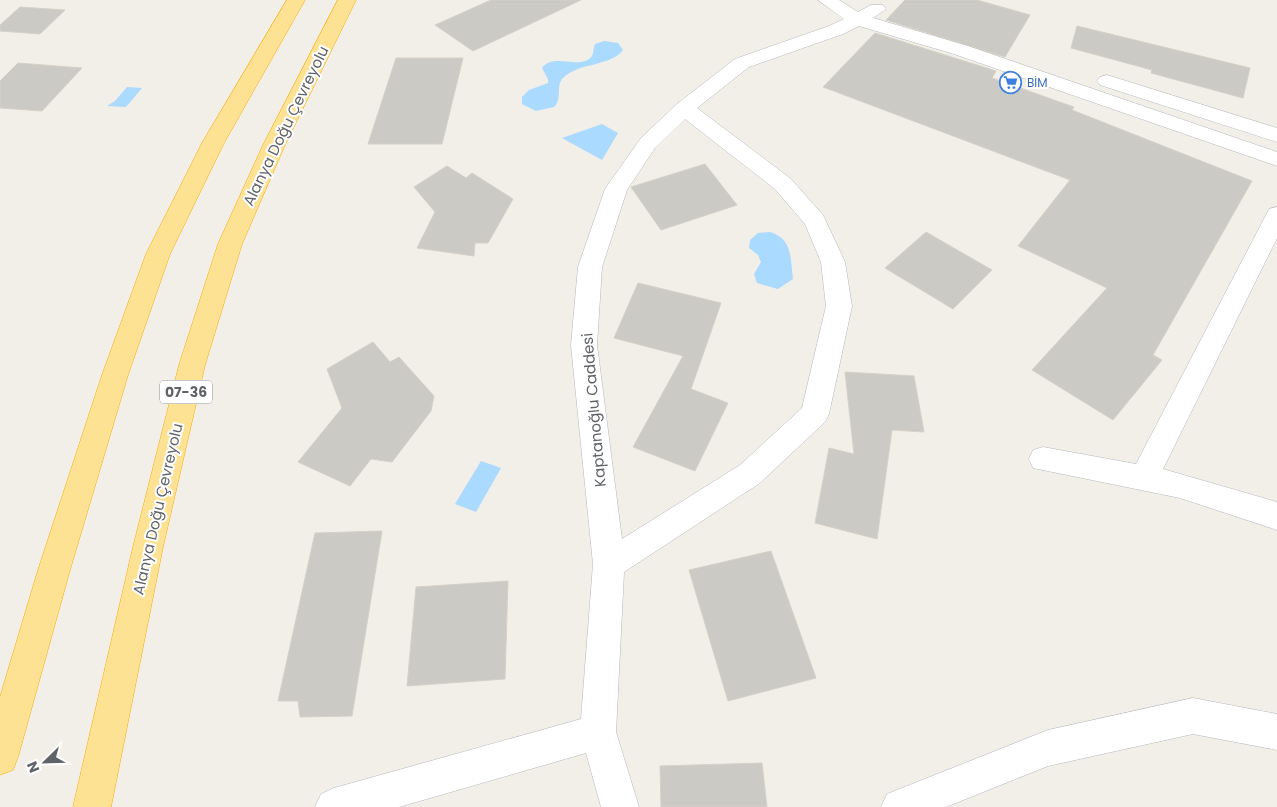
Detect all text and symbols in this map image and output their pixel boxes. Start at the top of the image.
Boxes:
street label: Alanya Doğu Çevreyolu [238,42,333,209]
supermarket icon: BİM [999,71,1023,95]
place label: BİM [1027,74,1048,91]
street label: Kaptanoğlu Caddesi [576,332,611,488]
road number: 07-36 [160,381,212,404]
street label: Alanya Doğu Çevreyolu [128,421,187,597]
north arrow [20,737,70,787]
text: N [22,758,44,776]

